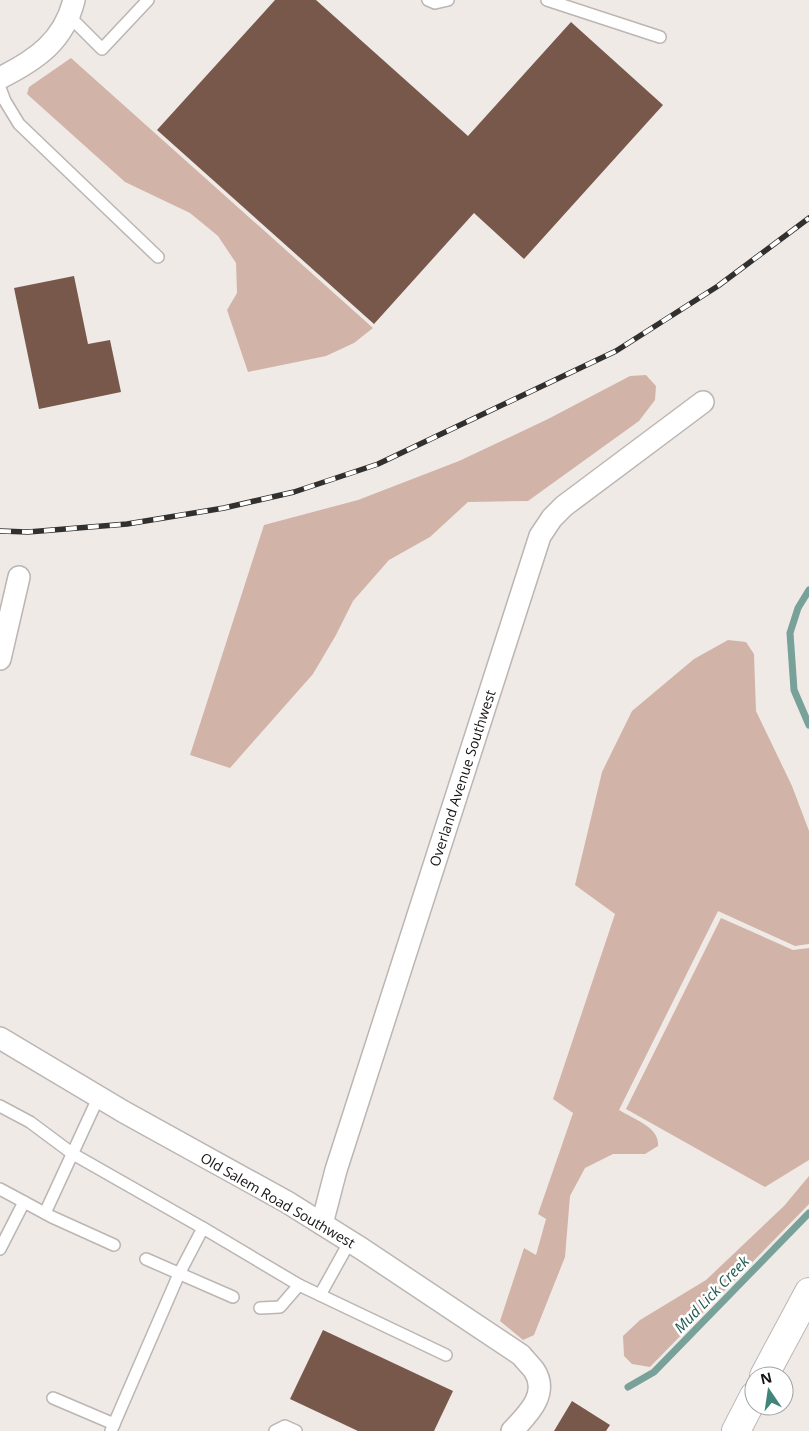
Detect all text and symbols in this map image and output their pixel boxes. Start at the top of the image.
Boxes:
street label: Overland Avenue Southwest [424,687,500,869]
street label: Old Salem Road Southwest [197,1148,359,1252]
water label: Mud Lick Creek [669,1251,753,1337]
north arrow [744,1366,794,1416]
text: N [758,1367,774,1388]

